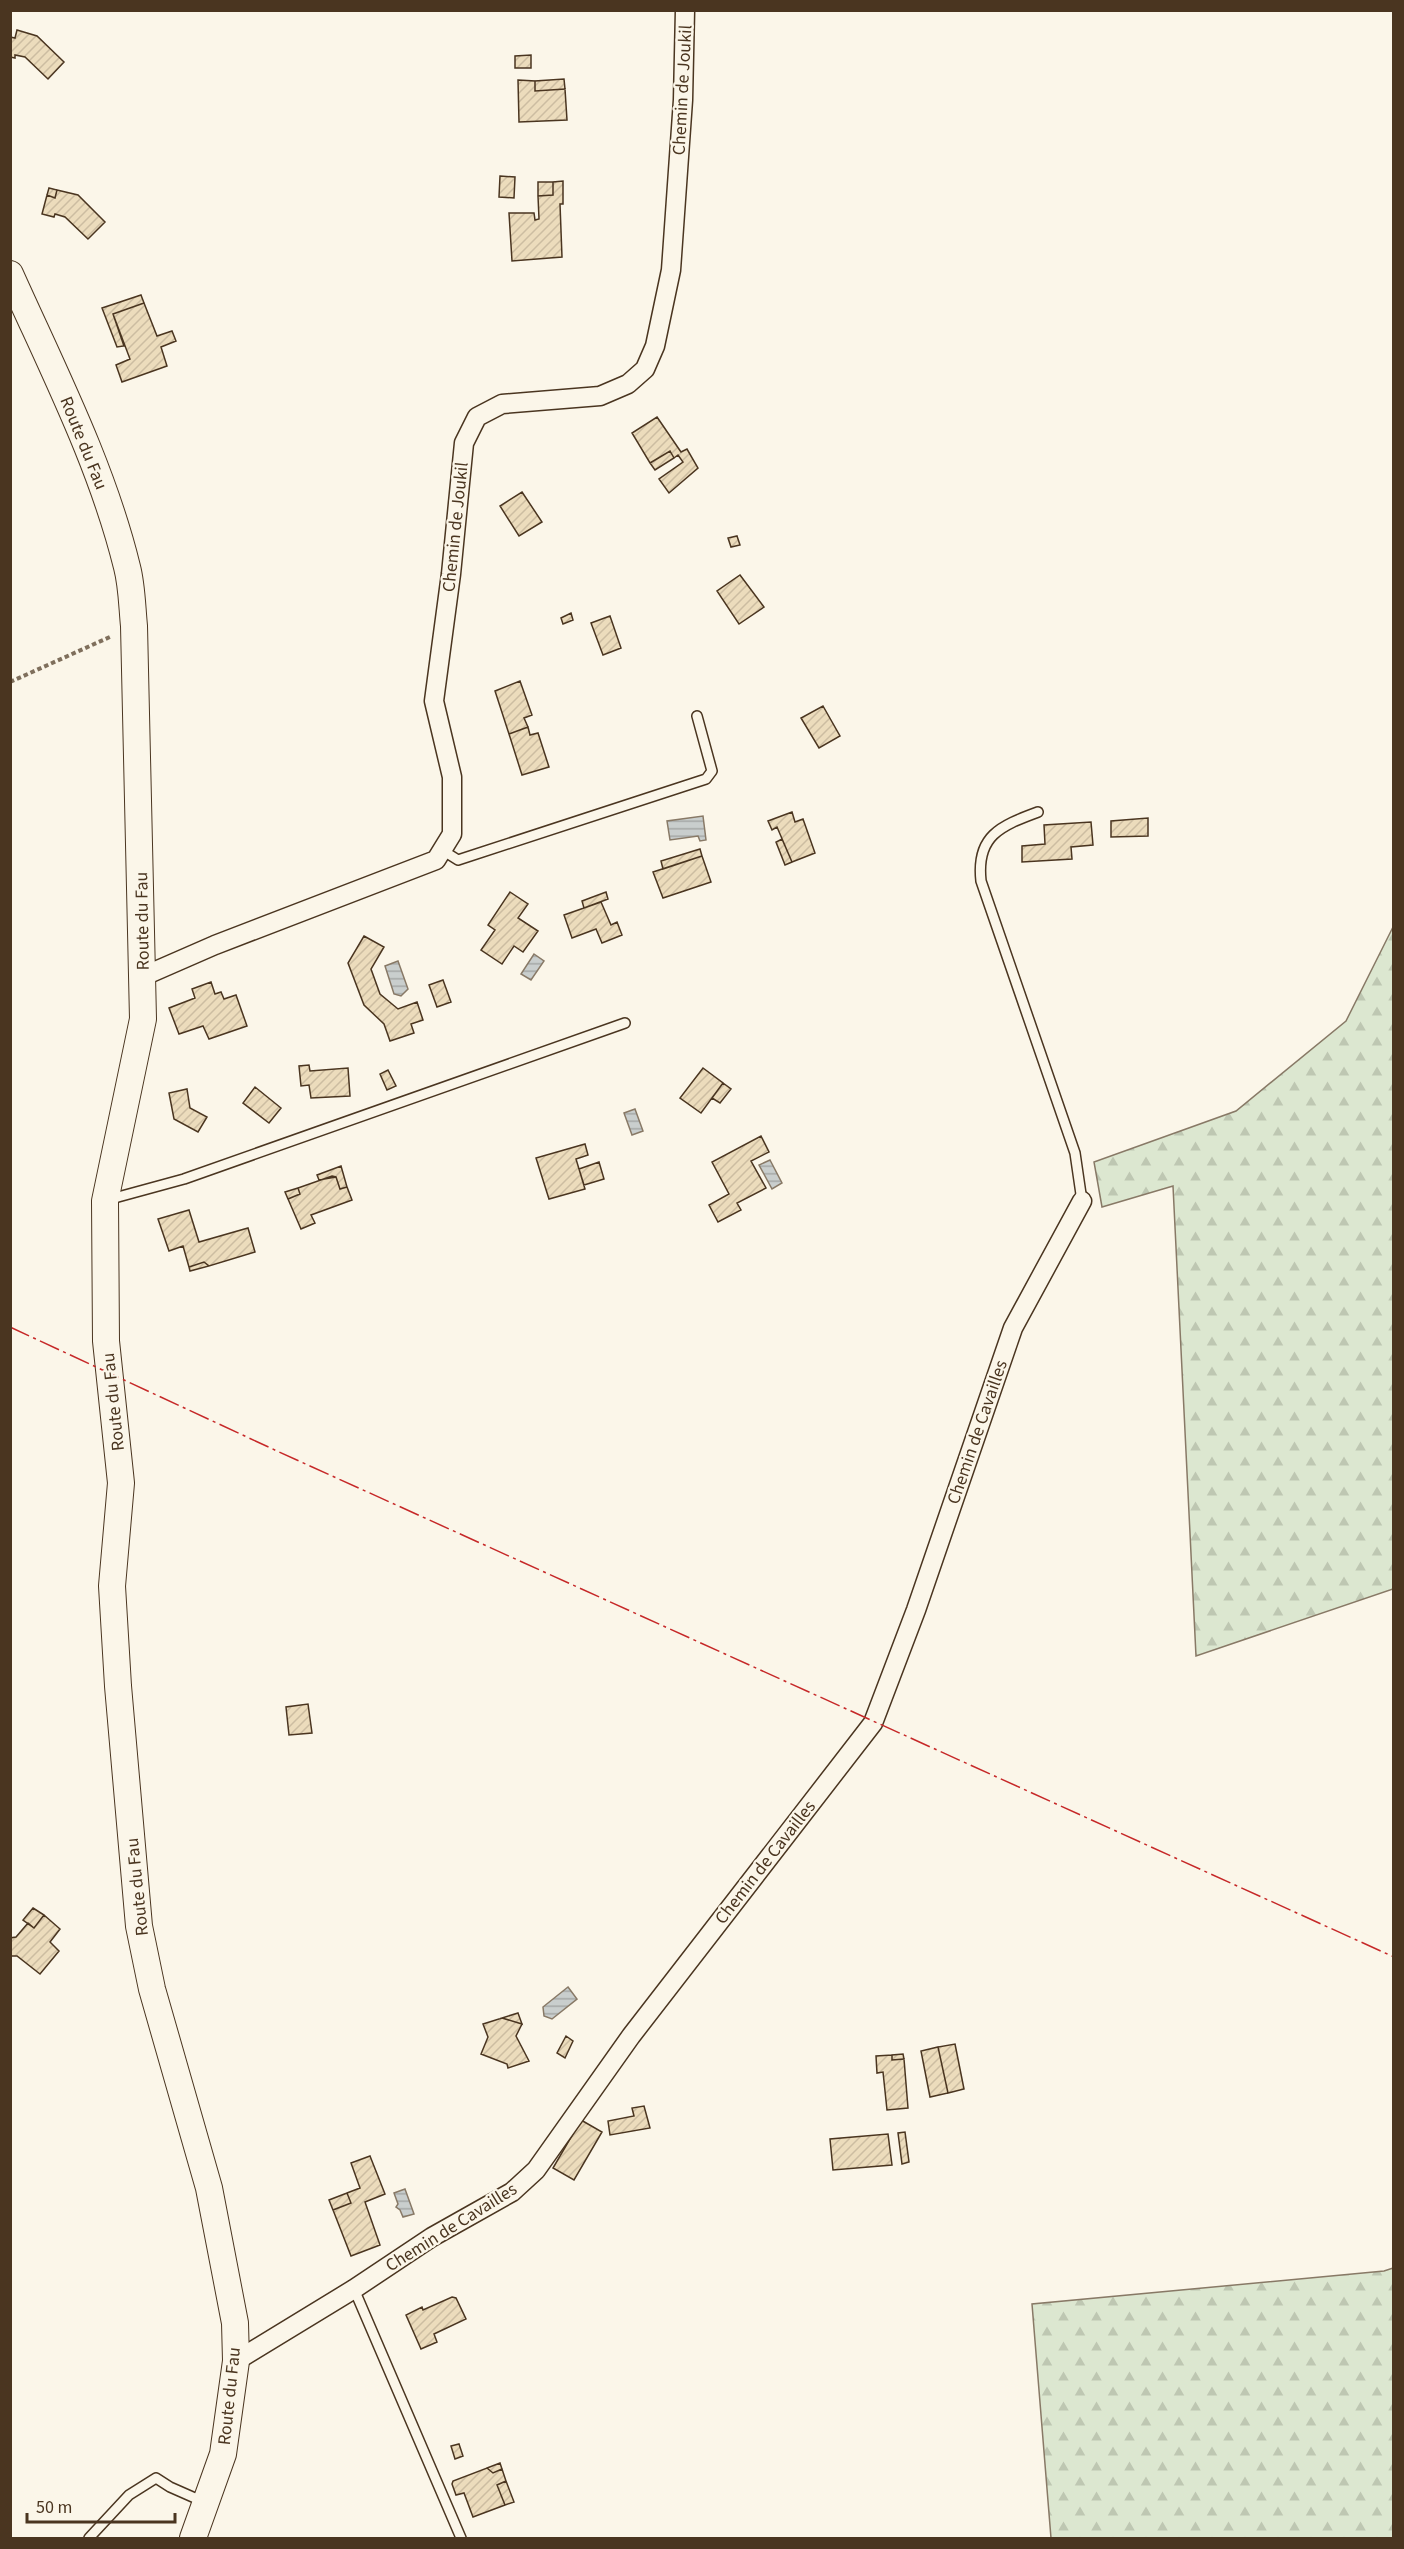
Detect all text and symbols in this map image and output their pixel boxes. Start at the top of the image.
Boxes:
street label: Chemin de Joukil [667,24,698,156]
street label: Route du Fau [53,393,114,494]
street label: Chemin de Joukil [436,461,475,593]
street label: Route du Fau [129,872,156,970]
street label: Route du Fau [96,1352,131,1452]
street label: Chemin de Cavailles [941,1357,1014,1508]
street label: Chemin de Cavailles [709,1795,822,1929]
street label: Route du Fau [120,1837,155,1937]
street label: Chemin de Cavailles [381,2177,522,2278]
street label: Route du Fau [212,2346,247,2446]
scale bar [27,2486,176,2524]
text: 50 m [36,2495,72,2520]

